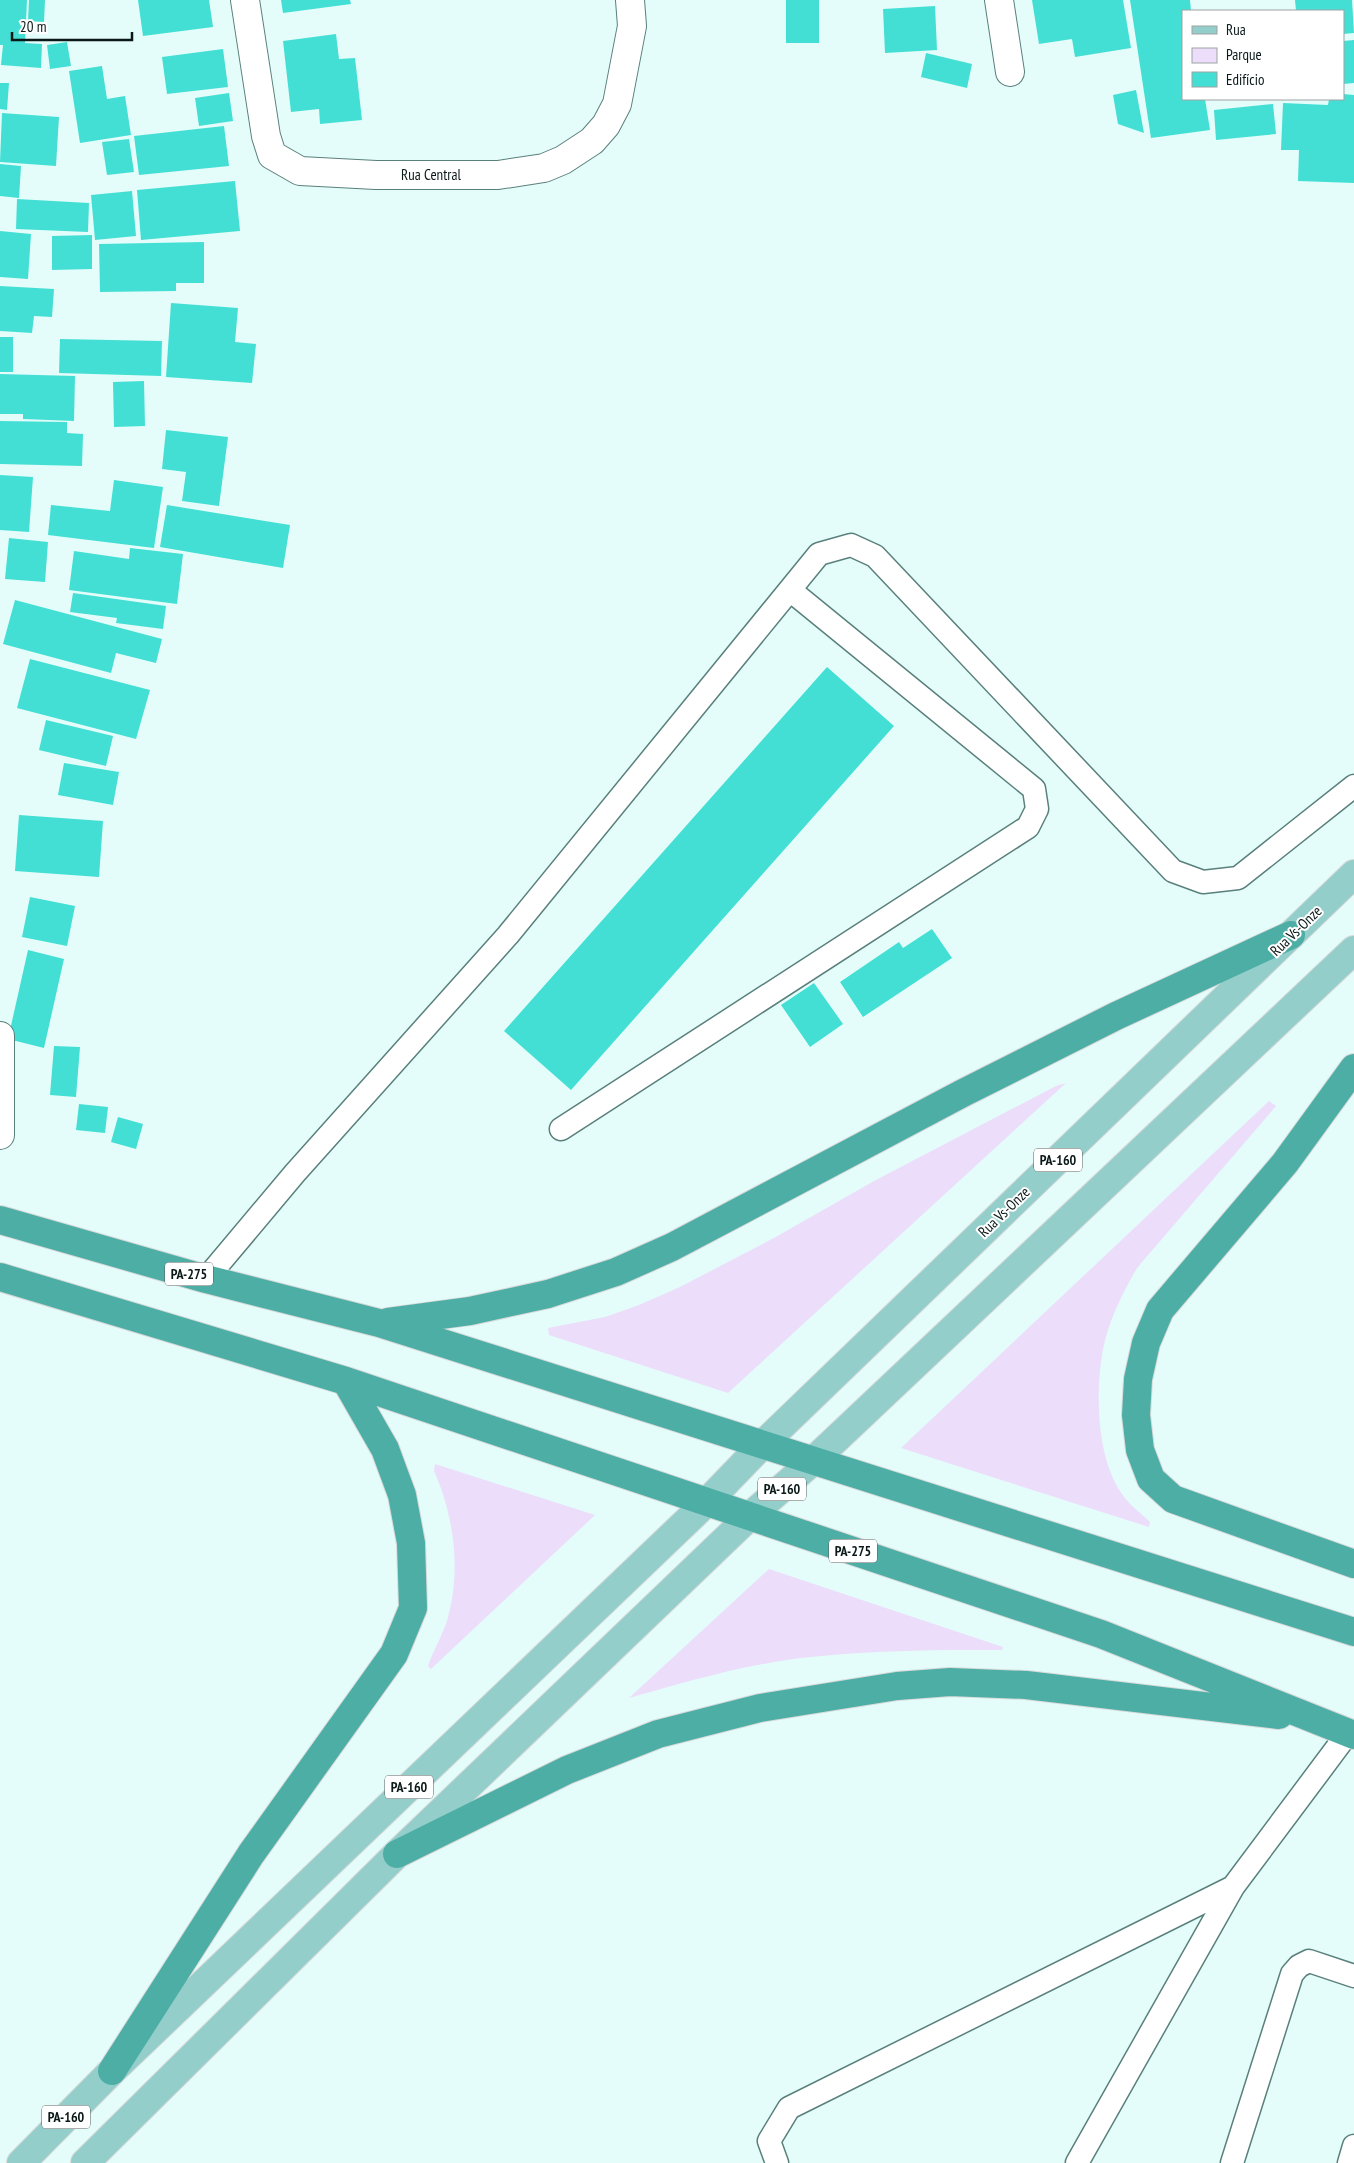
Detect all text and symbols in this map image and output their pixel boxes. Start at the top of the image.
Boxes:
scale bar [12,10,132,42]
legend [1182,10,1344,100]
text: 20 m [20,17,46,36]
text: Rua [1226,20,1246,39]
text: Parque [1226,45,1262,64]
text: Edifício [1226,70,1264,89]
street label: Rua Central [401,165,461,184]
street label: Rua Vs-Onze [1266,901,1325,960]
road number: PA-160 [1034,1148,1082,1172]
street label: Rua Vs-Onze [974,1182,1033,1241]
road number: PA-275 [165,1262,213,1286]
road number: PA-160 [758,1478,806,1500]
road number: PA-275 [829,1540,877,1562]
road number: PA-160 [385,1775,433,1798]
road number: PA-160 [42,2106,90,2128]

